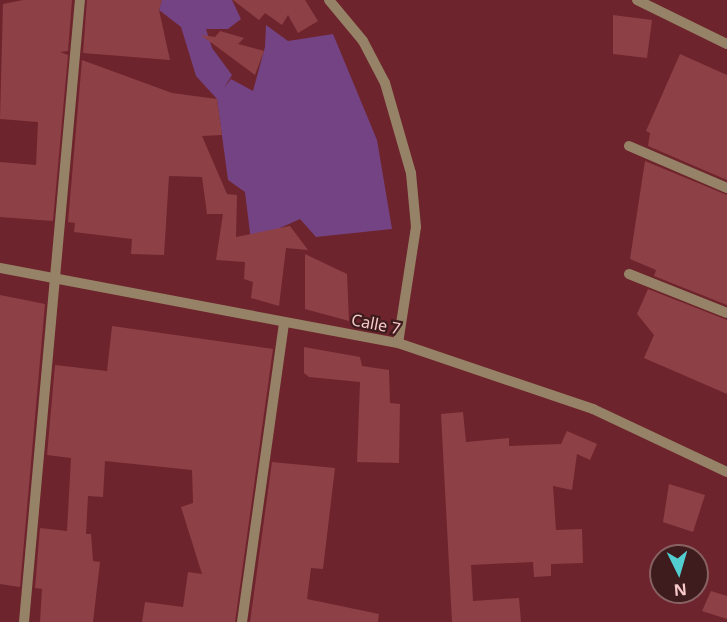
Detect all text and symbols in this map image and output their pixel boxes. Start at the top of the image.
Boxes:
street label: Calle 7 [350,310,402,338]
north arrow [649,544,709,604]
text: N [673,578,688,601]

